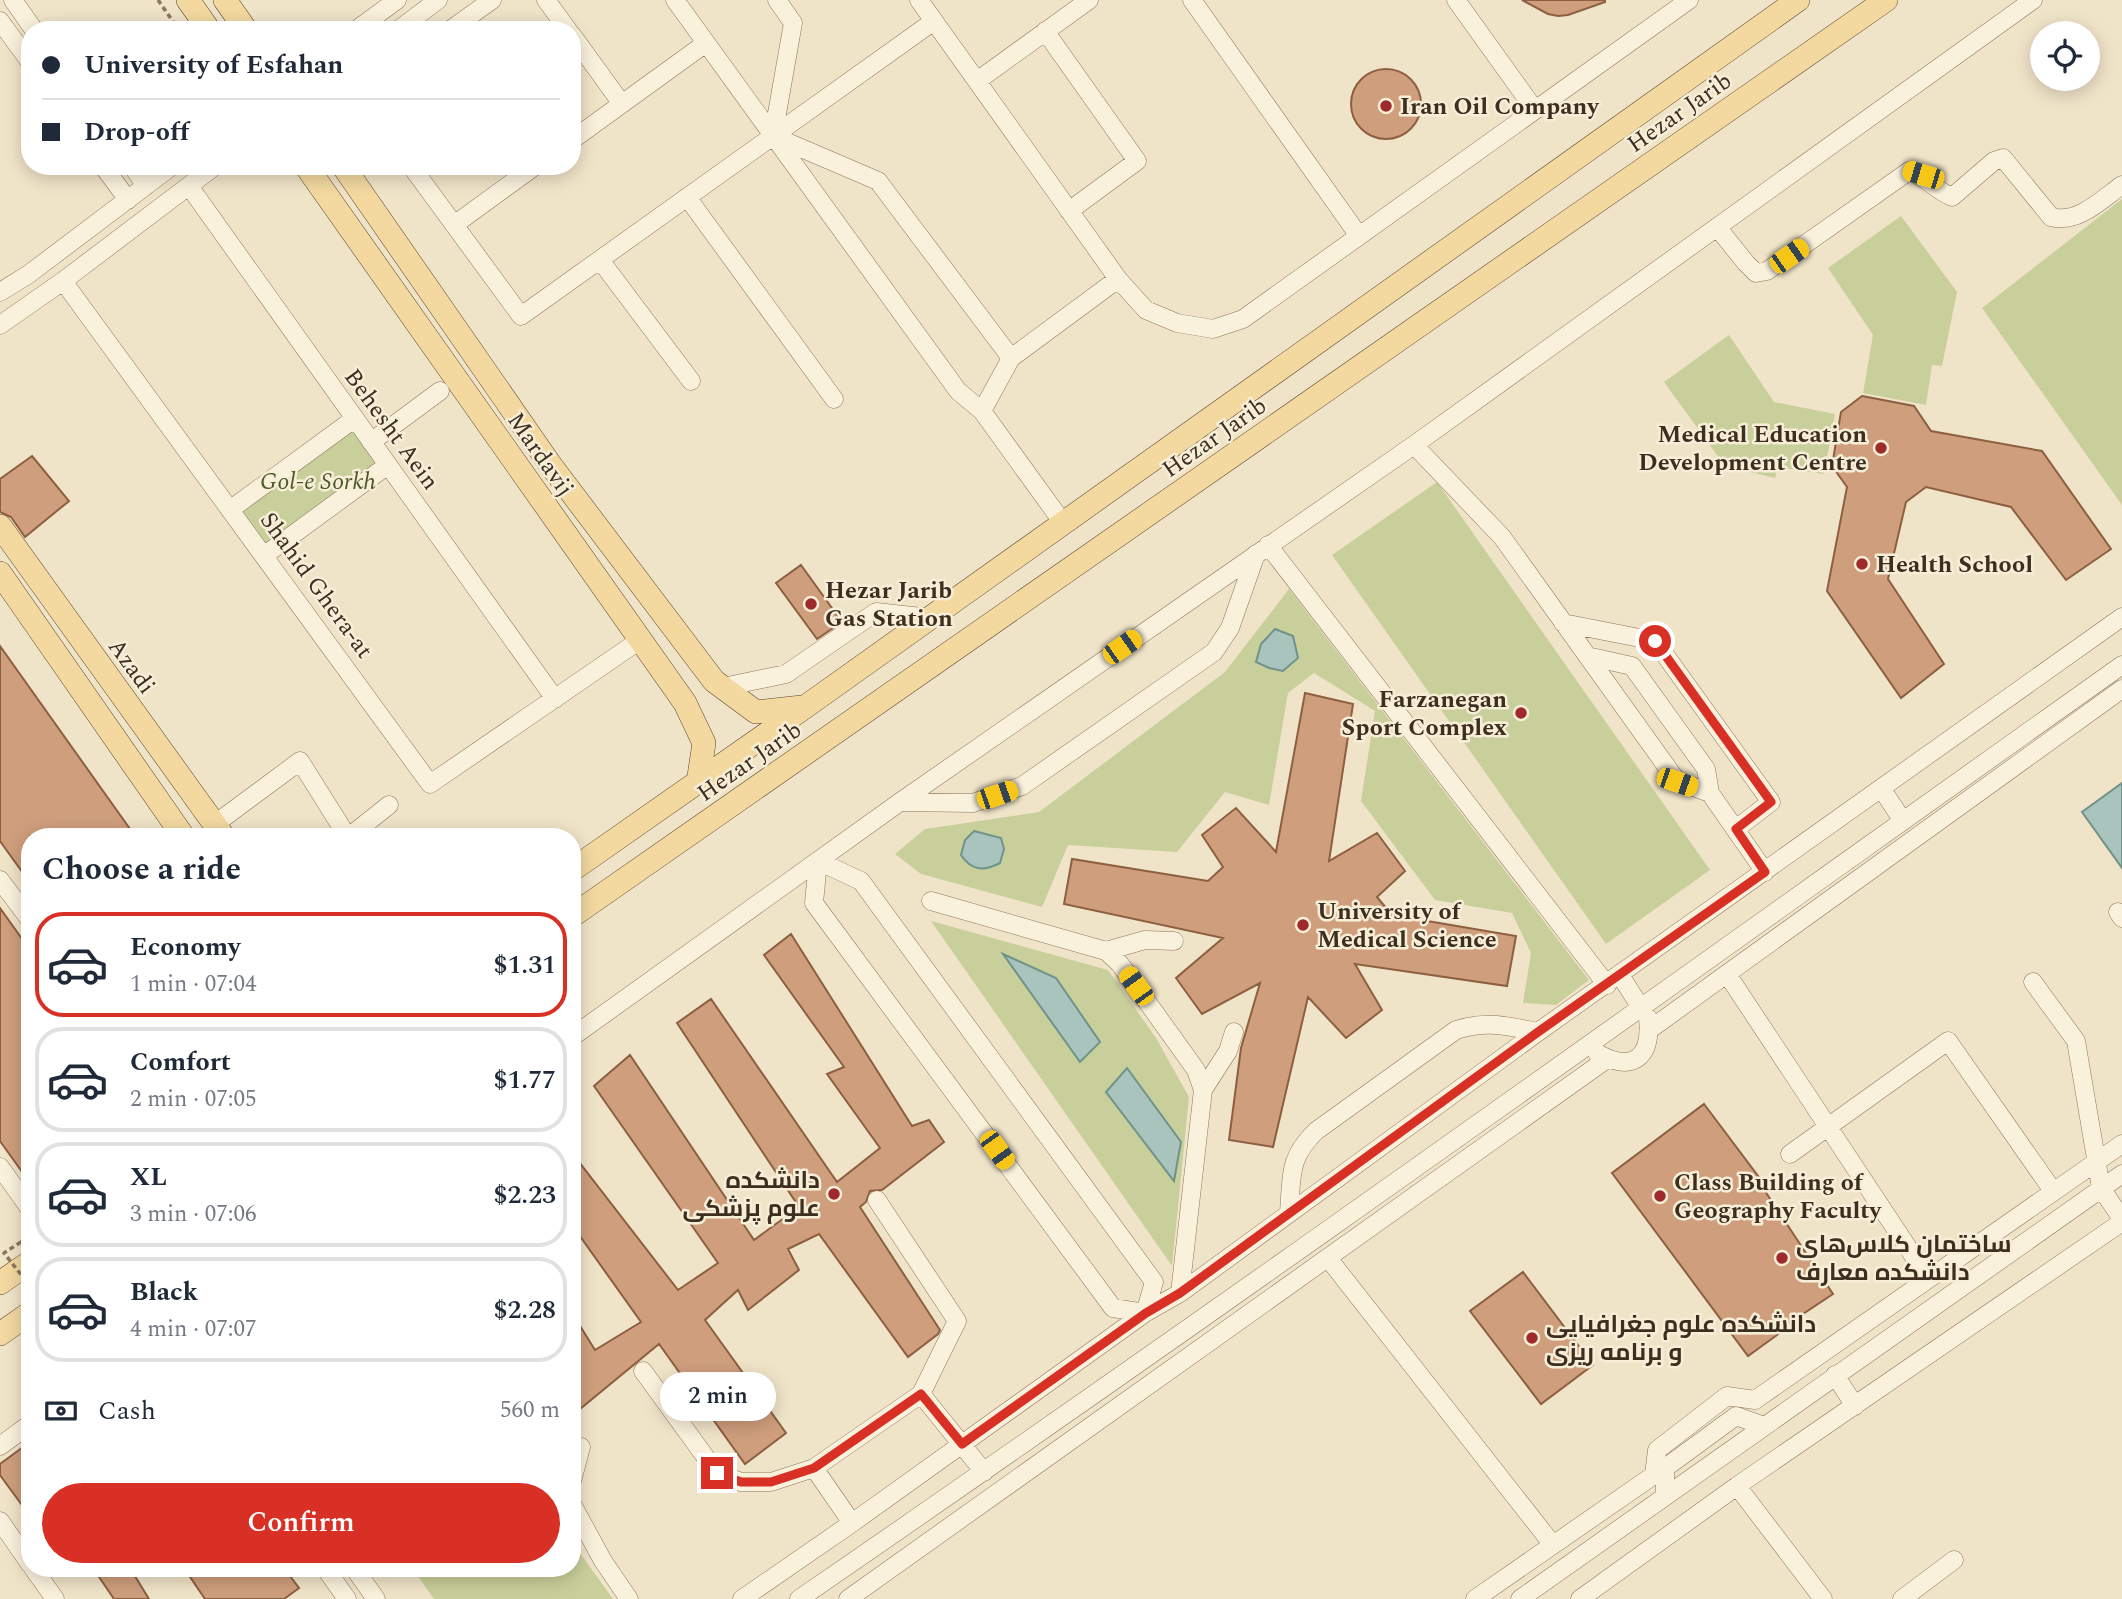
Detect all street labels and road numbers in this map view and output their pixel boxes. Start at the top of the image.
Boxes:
street label: Hezar Jarib [1620,63,1739,162]
street label: Behesht Aein [335,361,448,498]
street label: Hezar Jarib [1155,388,1274,487]
street label: Mardavij [498,405,582,504]
street label: Shahid Ghera-at [251,505,382,666]
street label: Azadi [98,631,164,702]
street label: Hezar Jarib [690,712,809,811]

